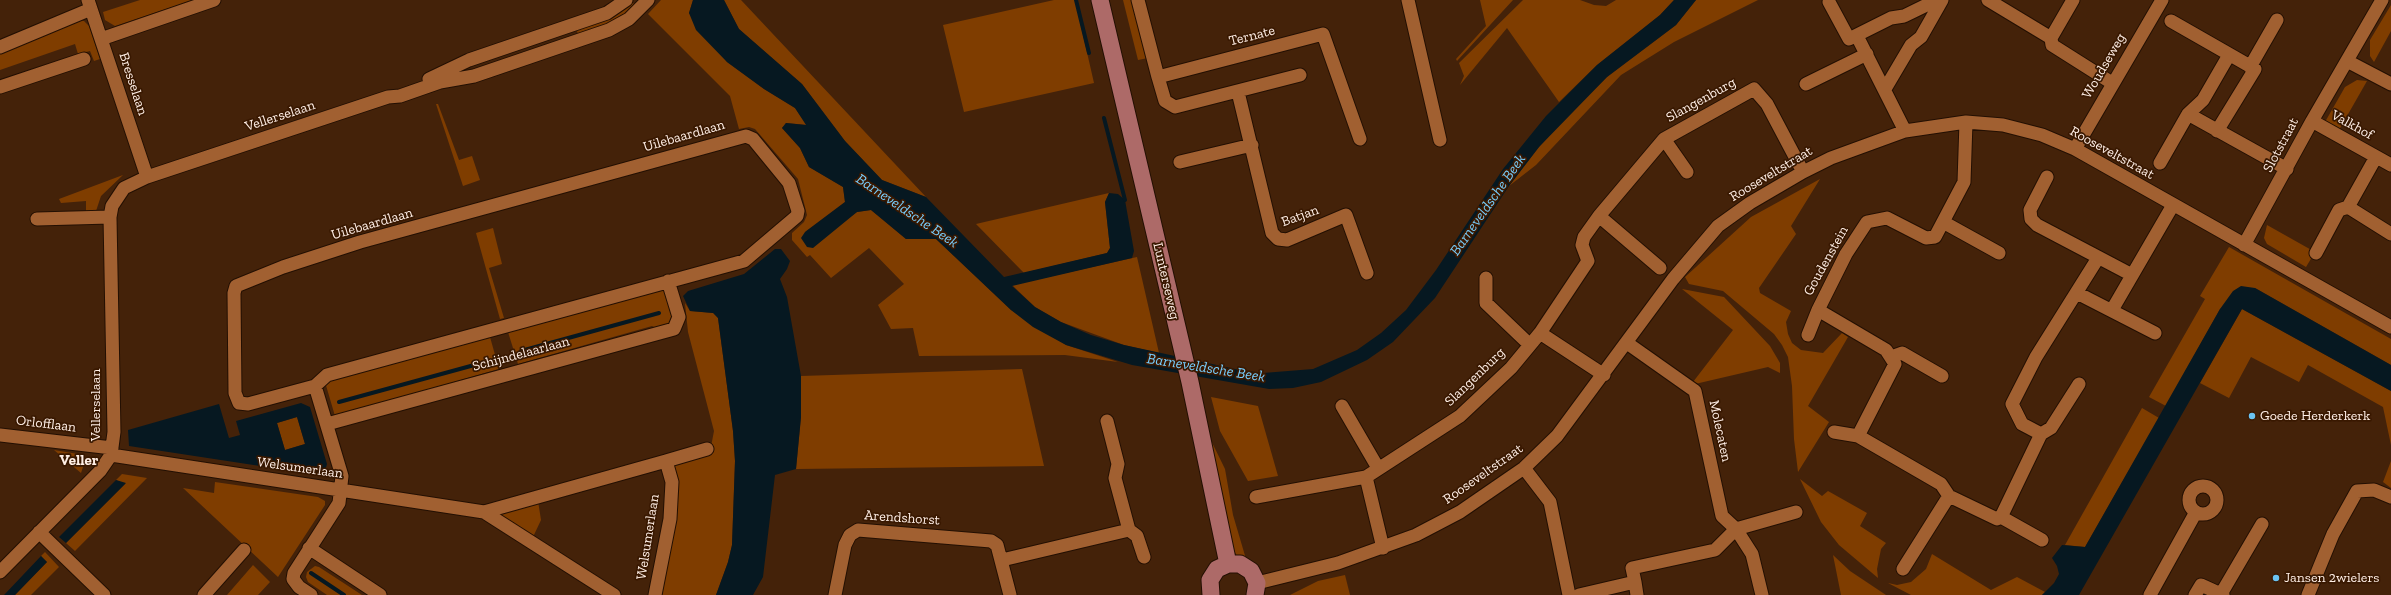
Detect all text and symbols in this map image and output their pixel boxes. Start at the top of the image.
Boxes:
street label: Ternate [1227,22,1277,50]
street label: Woudseweg [2079,30,2129,102]
street label: Bresselaan [115,50,151,118]
street label: Slangenburg [1663,74,1739,126]
street label: Vellerselaan [243,97,317,135]
street label: Valkhof [2328,107,2376,143]
street label: Slotstraat [2260,115,2302,175]
street label: Uilebaardlaan [641,116,727,156]
street label: Rooseveltstraat [2067,123,2157,183]
street label: Rooseveltstraat [1727,143,1815,205]
water label: Barneveldsche Beek [1446,151,1530,259]
water label: Barneveldsche Beek [852,170,962,252]
street label: Batjan [1279,201,1321,231]
street label: Uilebaardlaan [329,204,415,244]
street label: Goudenstein [1800,223,1852,299]
street label: Lunterseweg [1149,241,1183,321]
street label: Schijndelaarlaan [471,333,571,375]
street label: Slangenburg [1441,344,1509,410]
water label: Barneveldsche Beek [1146,350,1266,386]
street label: Vellerselaan [88,369,104,441]
street label: Molecaten [1705,399,1735,463]
place label: Goede Herderkerk [2260,408,2370,424]
marker: Goede Herderkerk [2247,411,2257,421]
street label: Orlofflaan [15,412,77,436]
street label: Rooseveltstraat [1440,440,1526,508]
district label: Veller [60,452,98,470]
street label: Welsumerlaan [256,454,344,482]
street label: Welsumerlaan [633,493,663,581]
street label: Arendshorst [864,507,940,529]
place label: Jansen 2wielers [2284,570,2379,586]
marker: Jansen 2wielers [2271,573,2281,583]

